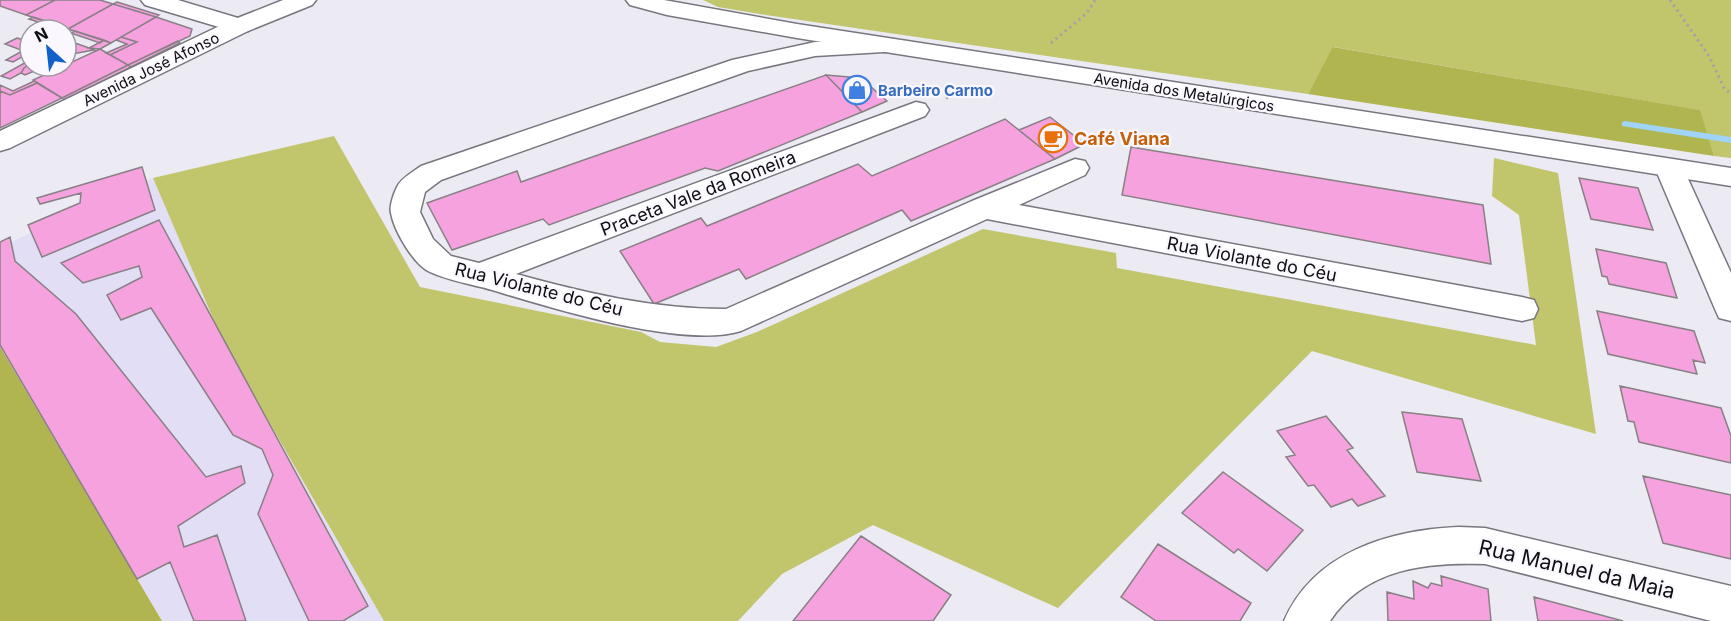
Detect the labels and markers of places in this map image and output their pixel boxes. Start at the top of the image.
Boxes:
shop icon: Barbeiro Carmo [841,74,873,106]
place label: Barbeiro Carmo [878,81,993,100]
cafe icon: Café Viana [1037,122,1069,154]
place label: Café Viana [1074,128,1170,149]

